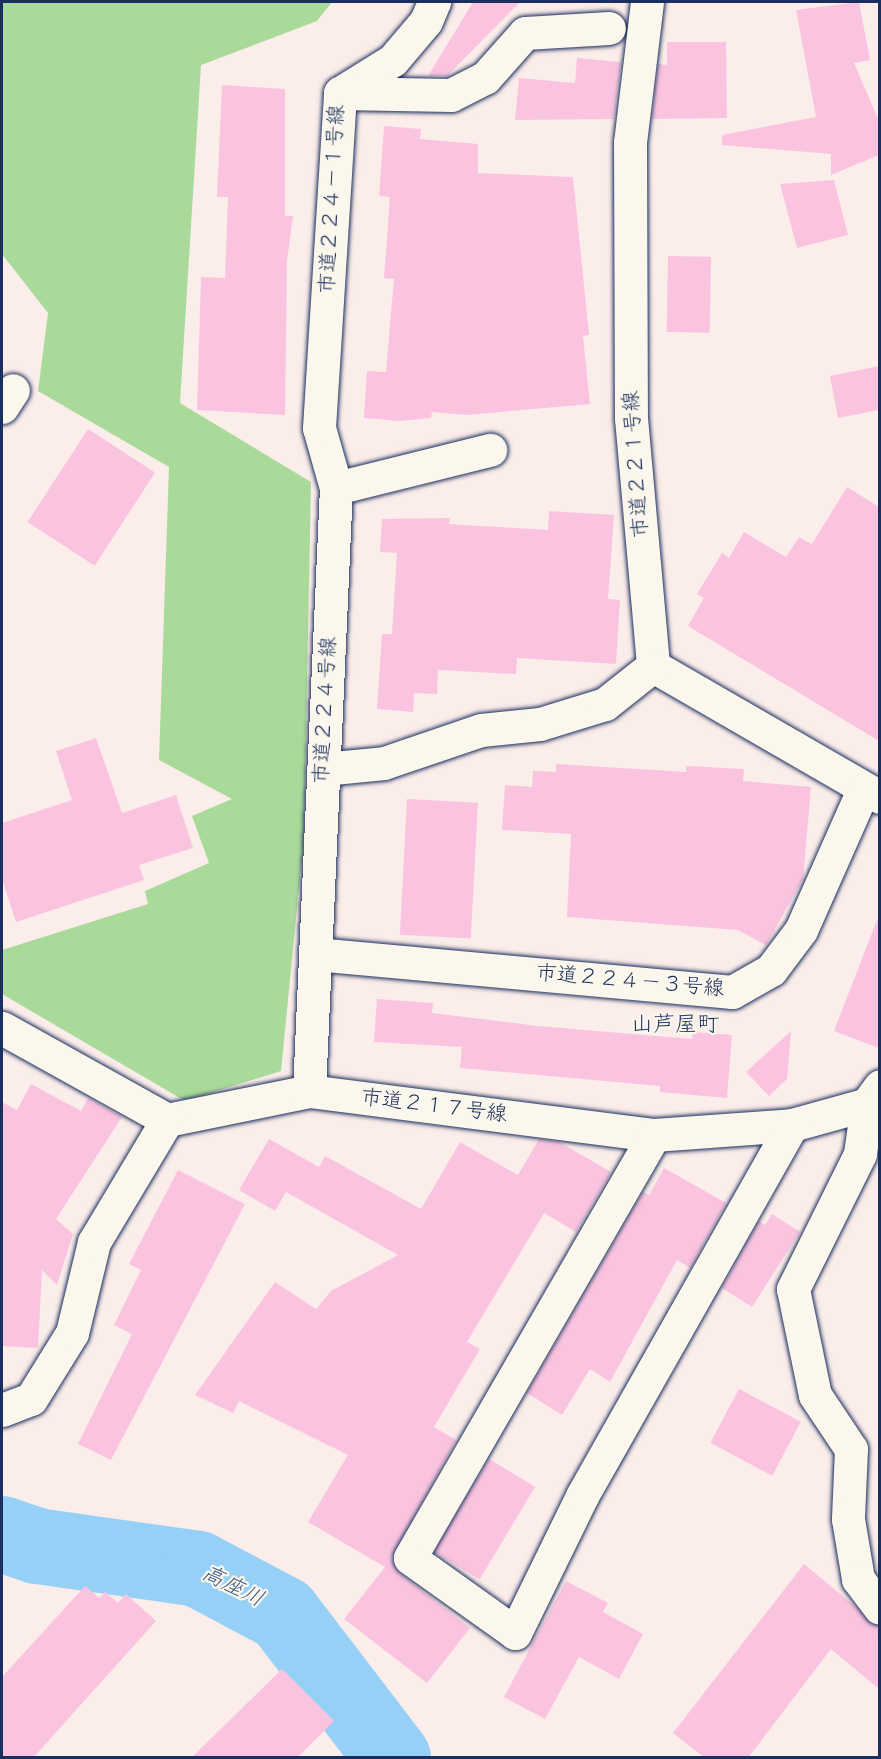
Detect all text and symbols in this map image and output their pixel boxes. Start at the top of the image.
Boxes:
street label: 市道２２４－１号線 [315,104,351,294]
street label: 市道２２１号線 [619,390,655,538]
street label: 市道２２４号線 [310,636,342,784]
street label: 市道２２４－３号線 [535,961,725,1003]
district label: 山芦屋町 [631,1014,719,1040]
street label: 市道２１７号線 [360,1086,508,1128]
water label: 高座川 [197,1561,267,1615]

